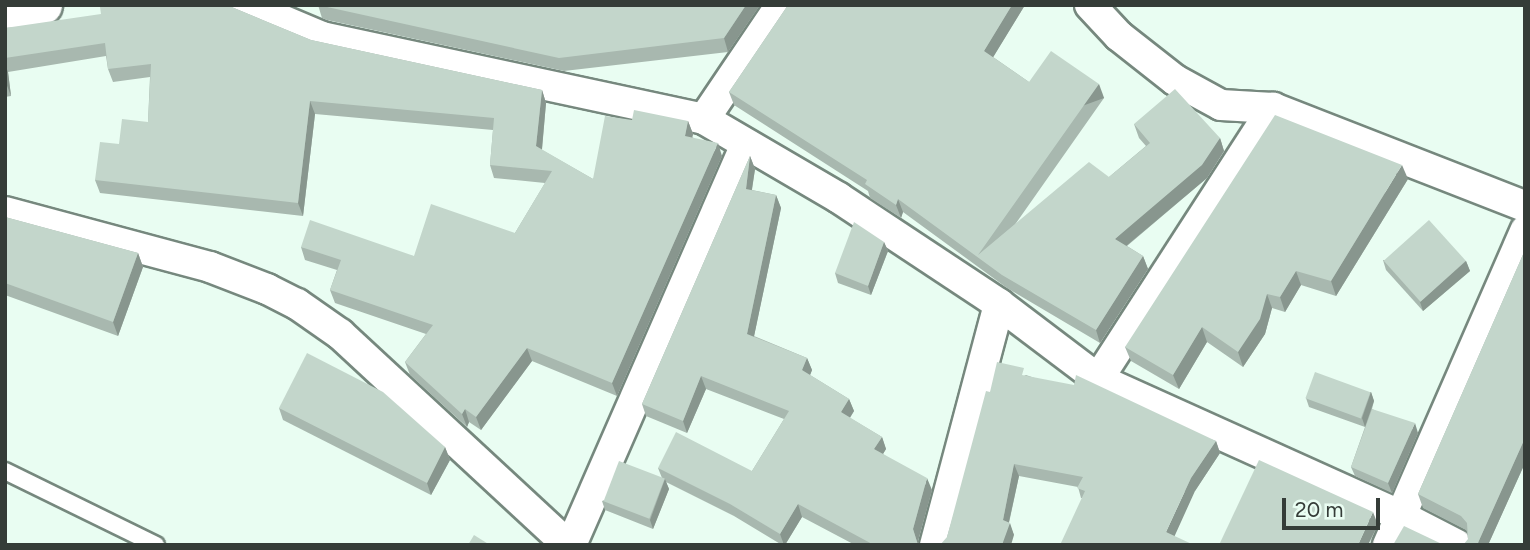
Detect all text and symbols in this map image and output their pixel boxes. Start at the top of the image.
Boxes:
scale bar [1285,484,1383,528]
text: 20 m [1295,497,1343,522]

